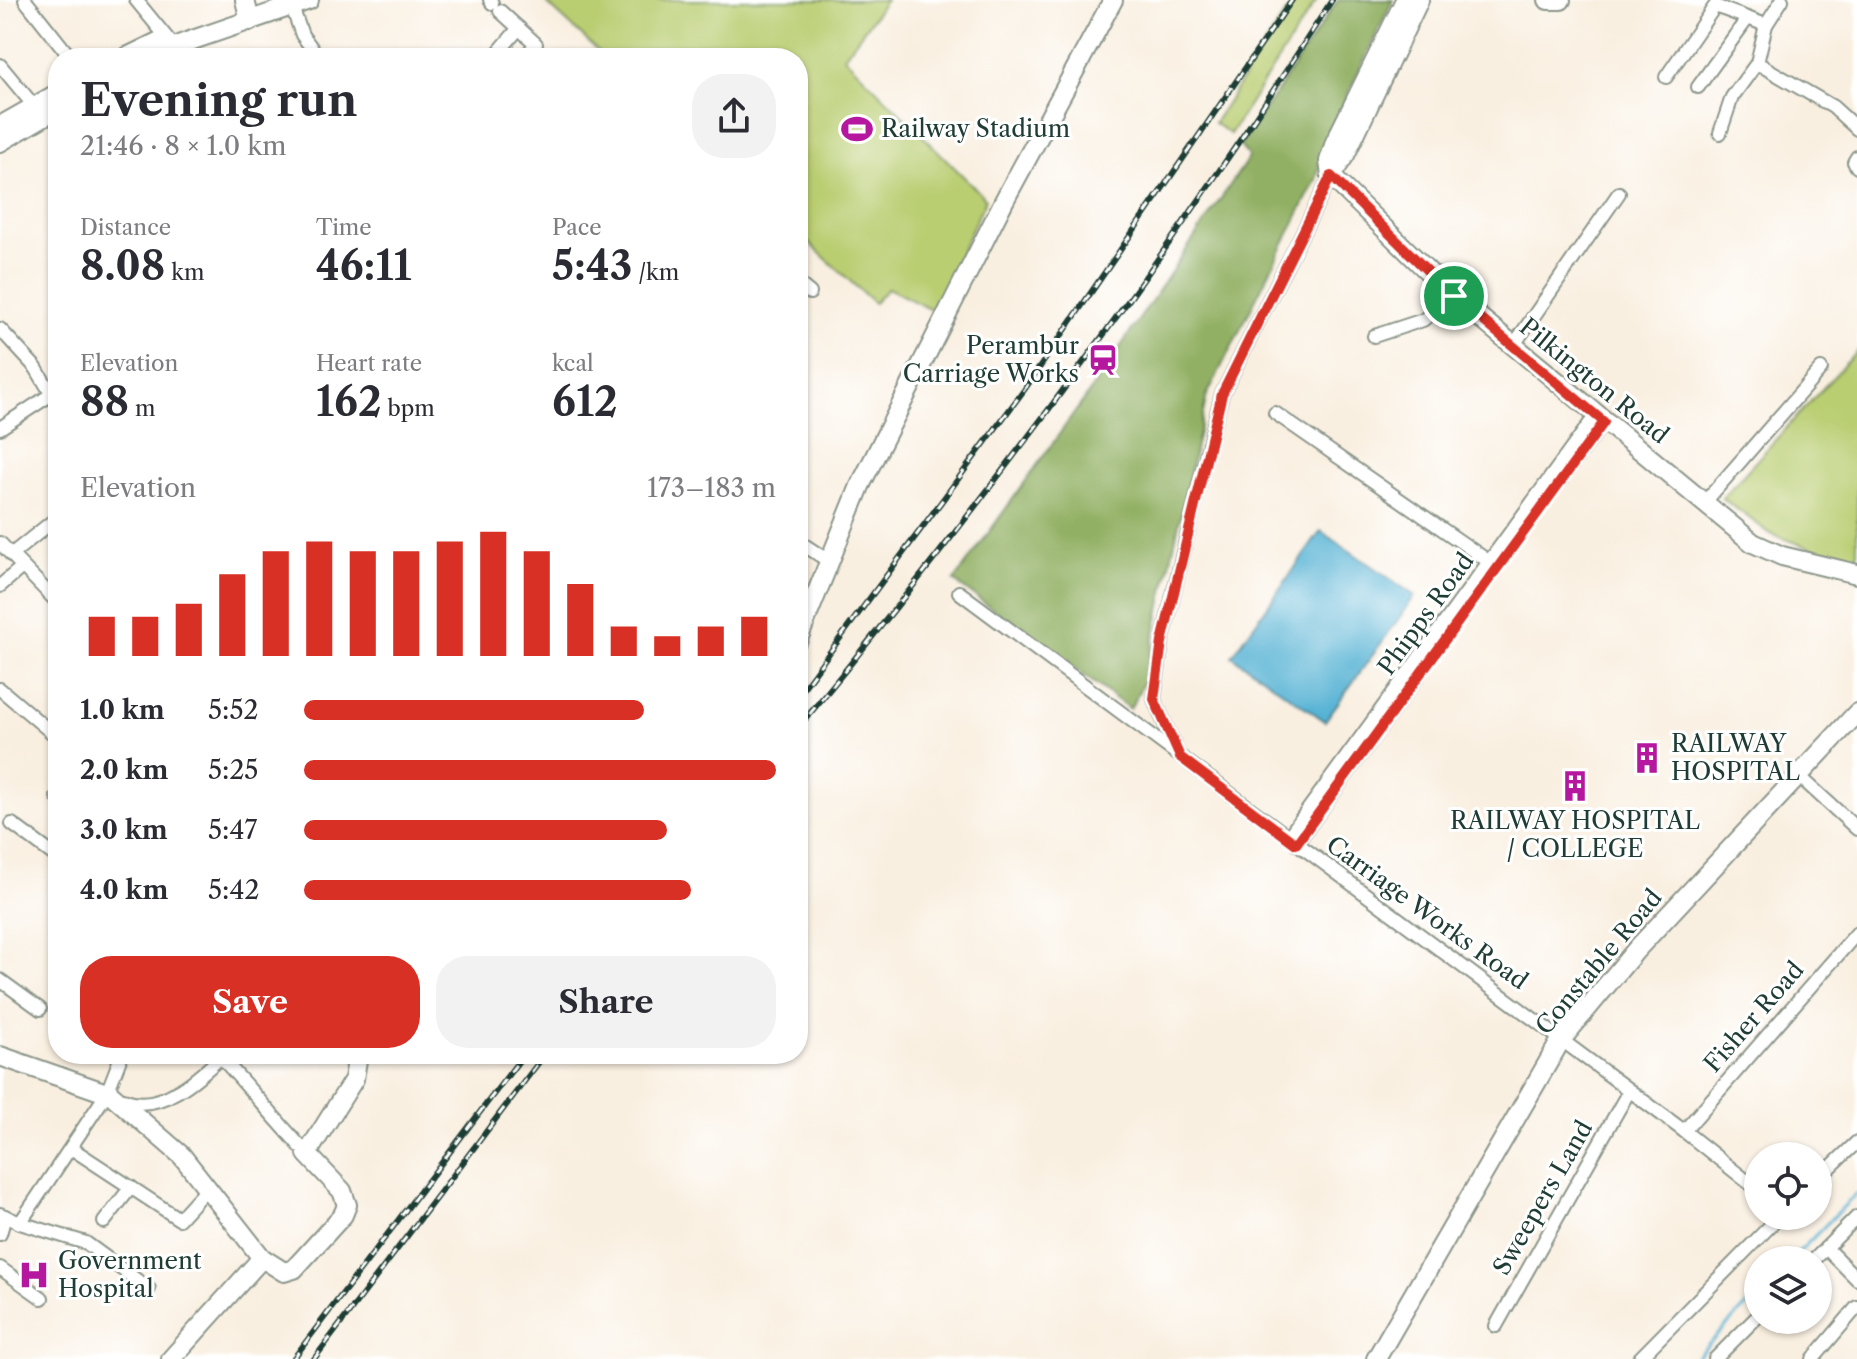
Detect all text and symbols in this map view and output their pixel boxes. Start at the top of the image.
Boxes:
text: Evening run [80,73,357,127]
button: share [692,74,776,158]
sports icon: Railway Stadium [840,112,874,146]
place label: Railway Stadium [881,114,1070,143]
text: 21:46 · 8 × 1.0 km [80,130,286,162]
text: Distance [80,214,171,241]
text: Time [316,214,372,241]
text: Pace [552,214,602,241]
text: 8.08 [80,241,165,290]
text: 46:11 [316,241,411,290]
text: 5:43 [552,241,632,290]
text: km [165,259,204,286]
text: /km [632,259,679,286]
pin [1420,262,1488,330]
icon: arrive [1432,274,1476,318]
street label: Pilkington Road [1514,312,1675,450]
place label: Perambur Carriage Works [903,331,1079,388]
station icon: Perambur Carriage Works [1086,343,1120,377]
text: Elevation [80,350,178,377]
text: Heart rate [316,350,422,377]
text: kcal [552,350,594,377]
text: 88 [80,377,129,426]
text: 162 [316,377,382,426]
text: 612 [552,377,618,426]
text: m [129,395,156,422]
text: bpm [382,395,435,422]
text: Elevation [80,472,196,504]
text: 173–183 m [647,472,776,504]
street label: Phipps Road [1372,547,1480,680]
text: 1.0 km [80,694,165,726]
text: 5:52 [208,694,258,726]
place label: RAILWAY HOSPITAL [1671,729,1800,786]
building icon: RAILWAY HOSPITAL [1630,741,1664,775]
text: 2.0 km [80,754,168,786]
text: 5:25 [208,754,258,786]
building icon: RAILWAY HOSPITAL / COLLEGE [1558,769,1592,803]
place label: RAILWAY HOSPITAL / COLLEGE [1450,806,1700,863]
text: 3.0 km [80,814,168,846]
text: 5:47 [208,814,257,846]
street label: Carriage Works Road [1321,830,1534,996]
text: 4.0 km [80,874,168,906]
text: 5:42 [208,874,259,906]
street label: Constable Road [1529,883,1668,1040]
street label: Fisher Road [1698,955,1810,1078]
button: Save [80,956,420,1048]
button: Share [436,956,776,1048]
street label: Sweepers Land [1487,1115,1599,1280]
map controls [1744,1142,1832,1334]
button: locate [1744,1142,1832,1230]
place label: Government Hospital [58,1246,202,1303]
button: layers [1744,1246,1832,1334]
hospital icon: Government Hospital [17,1258,51,1292]

